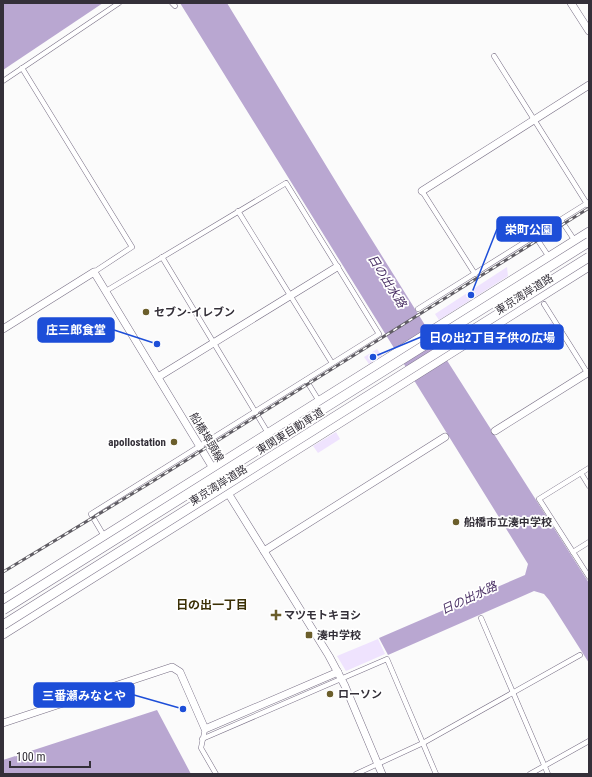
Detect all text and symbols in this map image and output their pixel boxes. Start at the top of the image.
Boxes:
callout: 栄町公園 [497,217,561,241]
text: 栄町公園 [505,223,553,237]
water label: 日の出水路 [365,252,409,311]
street label: 東京湾岸道路 [493,271,556,317]
place label: セブン-イレブン [154,306,235,319]
marker: セブン-イレブン [141,307,151,317]
callout: 庄三郎食堂 [38,318,114,342]
text: 庄三郎食堂 [46,323,106,337]
callout: 日の出2丁目子供の広場 [421,325,563,349]
text: 日の出2丁目子供の広場 [429,331,555,345]
street label: 東関東自動車道 [254,406,326,457]
street label: 船橋埠頭線 [187,410,226,464]
place label: apollostation [108,436,166,449]
marker: apollostation [169,437,179,447]
street label: 東京湾岸道路 [187,462,250,508]
place label: 船橋市立湊中学校 [464,516,552,529]
marker: 船橋市立湊中学校 [451,517,461,527]
water label: 日の出水路 [439,579,500,617]
district label: 日の出一丁目 [176,598,248,612]
place label: マツモトキヨシ [284,609,361,622]
marker: マツモトキヨシ [271,610,281,620]
place label: 湊中学校 [317,629,361,642]
marker: 湊中学校 [304,630,314,640]
callout: 三番瀬みなとや [34,683,134,707]
place label: ローソン [338,688,382,701]
text: 三番瀬みなとや [42,689,126,703]
marker: ローソン [325,689,335,699]
scale bar [10,743,90,769]
text: 100 m [16,750,46,764]

